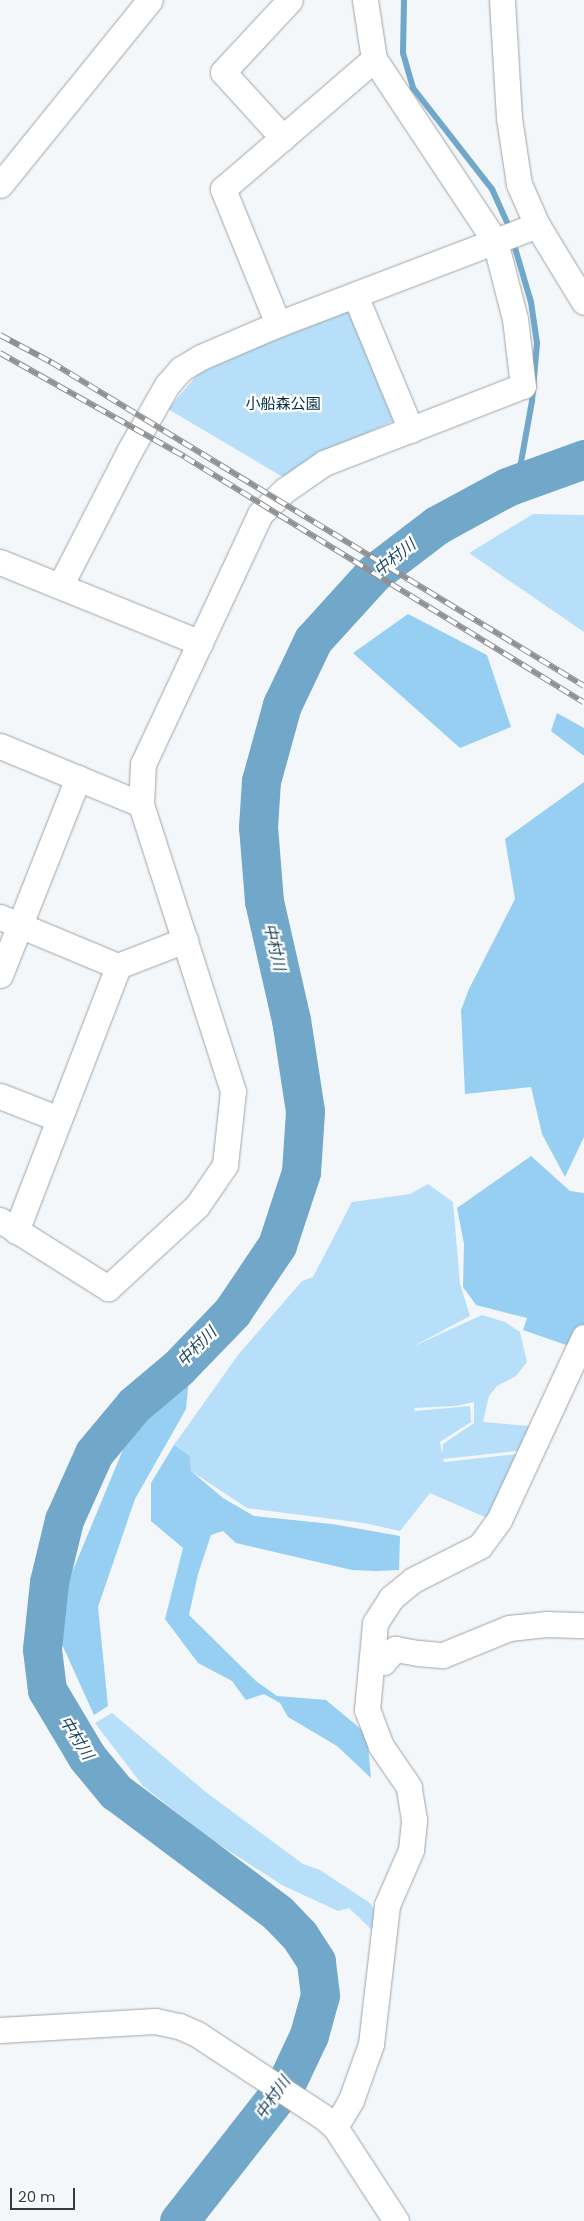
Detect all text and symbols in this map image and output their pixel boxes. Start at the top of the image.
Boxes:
park label: 小船森公園 [246,395,320,413]
water label: 中村川 [370,535,420,581]
water label: 中村川 [259,921,289,973]
water label: 中村川 [173,1323,221,1371]
water label: 中村川 [55,1713,97,1763]
water label: 中村川 [251,2073,295,2123]
scale bar [12,2178,78,2210]
text: 20 m [18,2186,56,2207]

